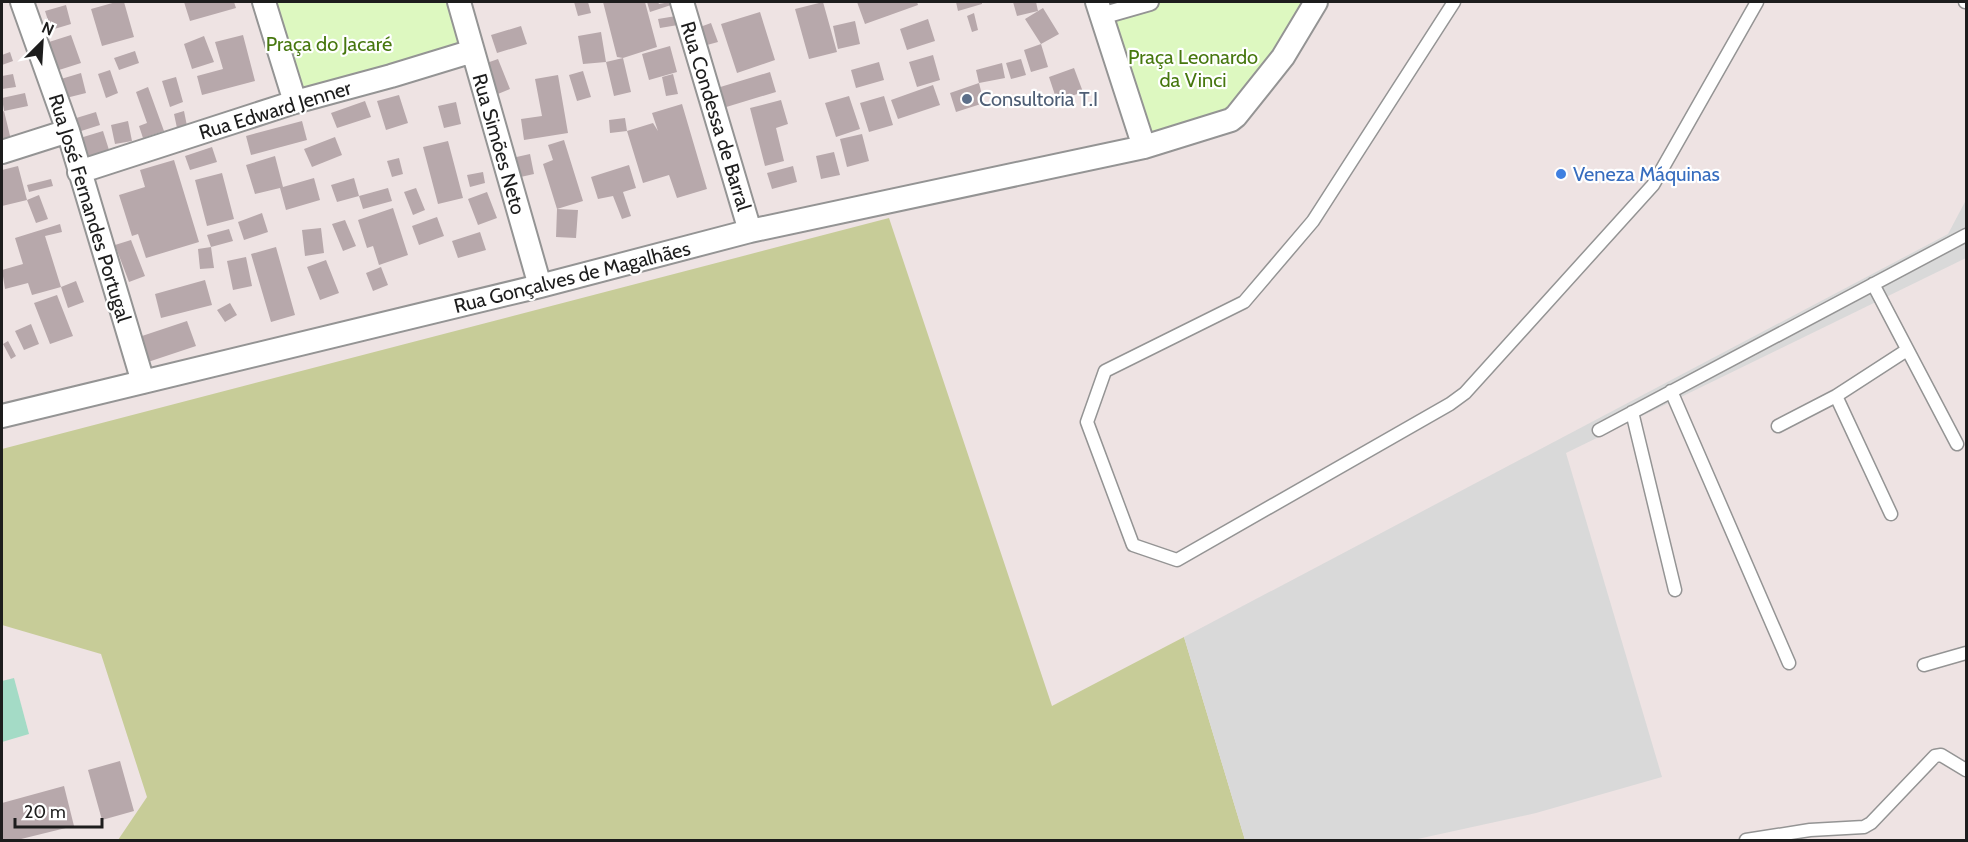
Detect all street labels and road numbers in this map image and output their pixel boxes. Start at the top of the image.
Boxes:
street label: Rua Condessa de Barral [676,18,756,214]
street label: Rua Simões Neto [467,71,531,217]
street label: Rua Edward Jenner [196,75,355,145]
street label: Rua José Fernandes Portugal [44,91,136,325]
street label: Rua Gonçalves de Magalhães [451,236,693,318]

